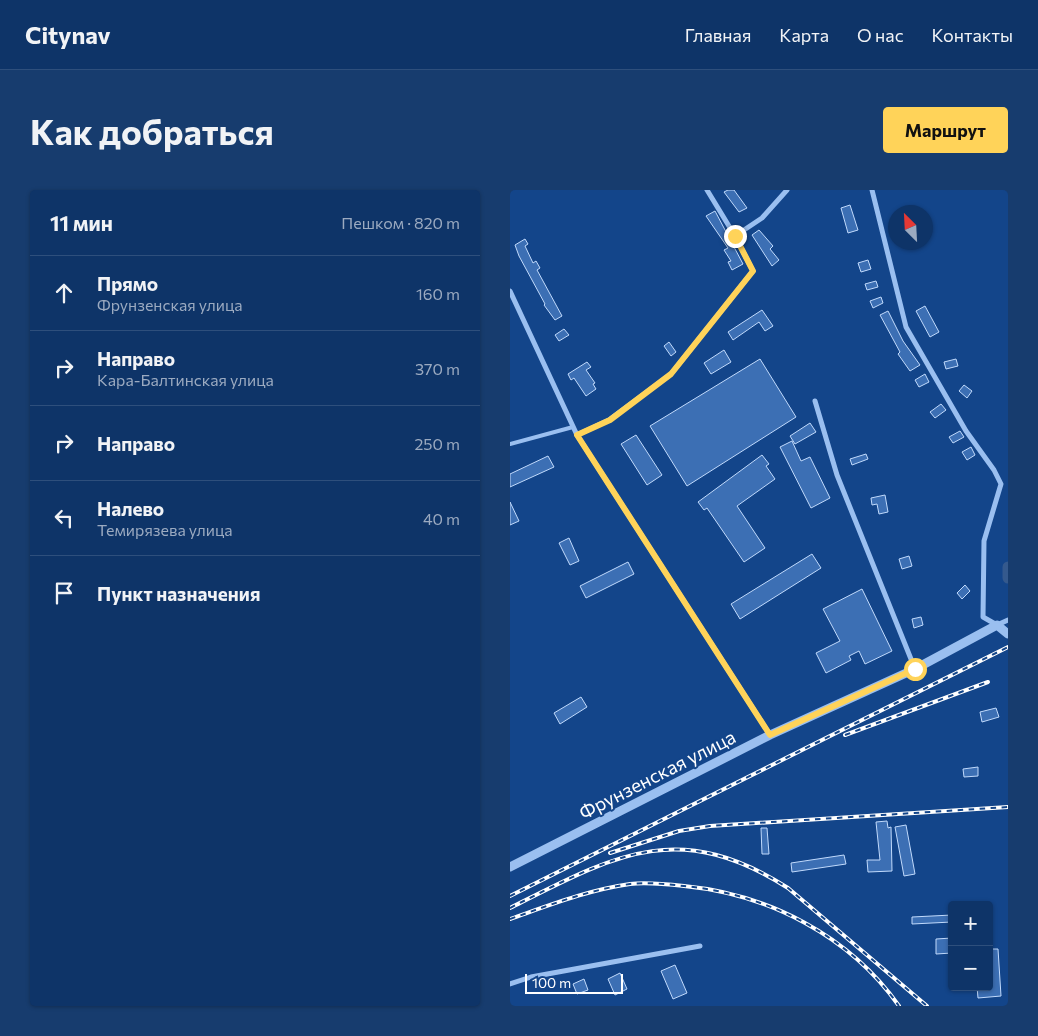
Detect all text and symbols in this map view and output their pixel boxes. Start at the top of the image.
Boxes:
text: Citynav [25,20,111,49]
text: Главная [685,24,751,46]
text: Карта [779,24,829,46]
text: О нас [857,24,904,46]
text: Контакты [932,24,1013,46]
button: Маршрут [883,107,1008,153]
text: Как добраться [30,109,274,152]
north arrow [888,205,933,250]
text: 11 мин [50,210,113,235]
text: Пешком · 820 m [341,213,460,232]
route end [724,225,747,248]
text: Прямо [97,272,158,295]
icon: ahead [50,279,78,307]
text: 160 m [416,284,460,303]
text: Фрунзенская улица [97,295,243,314]
text: Направо [97,347,175,370]
icon: right [50,354,78,382]
text: 370 m [415,359,460,378]
text: Кара-Балтинская улица [97,370,274,389]
icon: right [50,429,78,457]
text: Направо [97,432,175,455]
text: 250 m [414,434,460,453]
text: Налево [97,497,164,520]
icon: left [50,504,78,532]
text: 40 m [423,509,460,528]
text: Темирязева улица [97,520,233,539]
icon: arrive [50,579,78,607]
text: Пункт назначения [97,582,260,605]
route start [904,658,927,681]
street label: Фрунзенская улица [575,725,739,823]
map controls [948,901,993,991]
button: + [948,901,993,946]
button: − [948,946,993,991]
scale bar [525,971,622,994]
text: 100 m [532,974,571,991]

